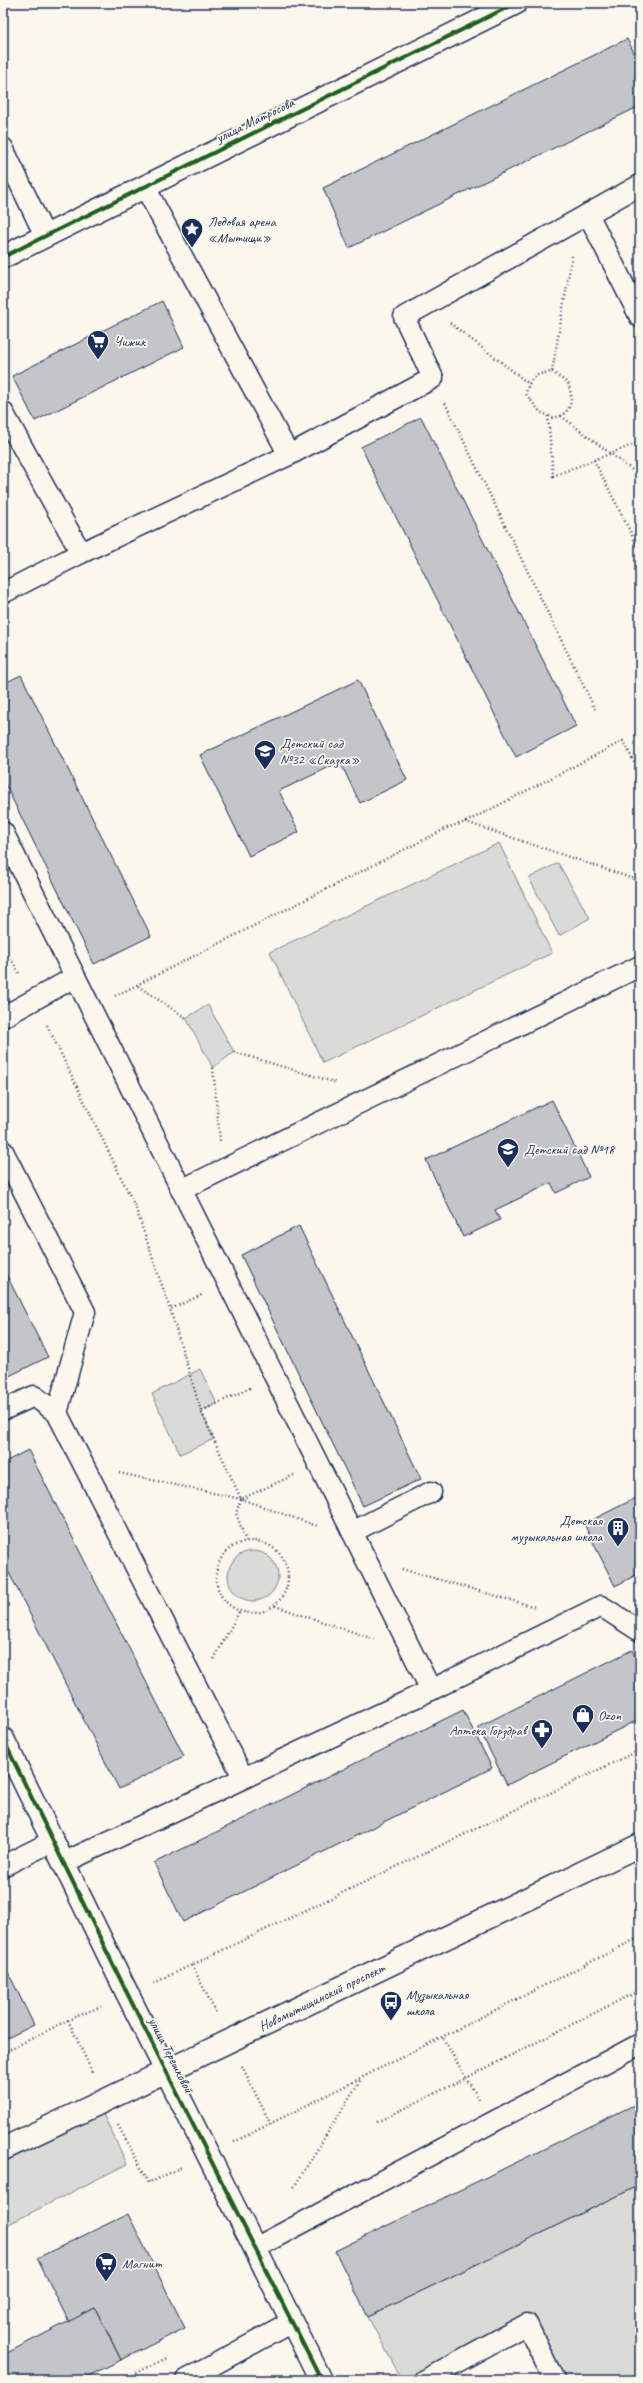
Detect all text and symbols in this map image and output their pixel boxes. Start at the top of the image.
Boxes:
street label: улица Матросова [212,93,298,147]
place label: Ледовая арена «Мытищи» [208,213,277,246]
place icon: Ледовая арена «Мытищи» [179,216,205,249]
supermarket icon: Чижик [85,328,111,361]
place label: Чижик [114,333,147,350]
place label: Детский сад №32 «Сказка» [280,735,360,768]
school or university icon: Детский сад №32 «Сказка» [252,738,278,771]
school or university icon: Детский сад №18 [495,1136,521,1169]
place label: Детский сад №18 [524,1141,616,1158]
place label: Детская музыкальная школа [511,1512,603,1545]
building icon: Детская музыкальная школа [605,1515,631,1548]
shop icon: Ozon [570,1702,596,1735]
place label: Ozon [598,1707,622,1724]
pharmacy icon: Аптека Горздрав [529,1717,555,1750]
place label: Аптека Горздрав [449,1722,529,1739]
street label: Новомытищинский проспект [256,1959,389,2035]
place label: Музыкальная школа [406,1986,469,2019]
bus stop icon: Музыкальная школа [378,1989,404,2022]
street label: улица Терешковой [144,2013,198,2097]
supermarket icon: Магнит [93,2250,119,2283]
place label: Магнит [122,2255,163,2272]

